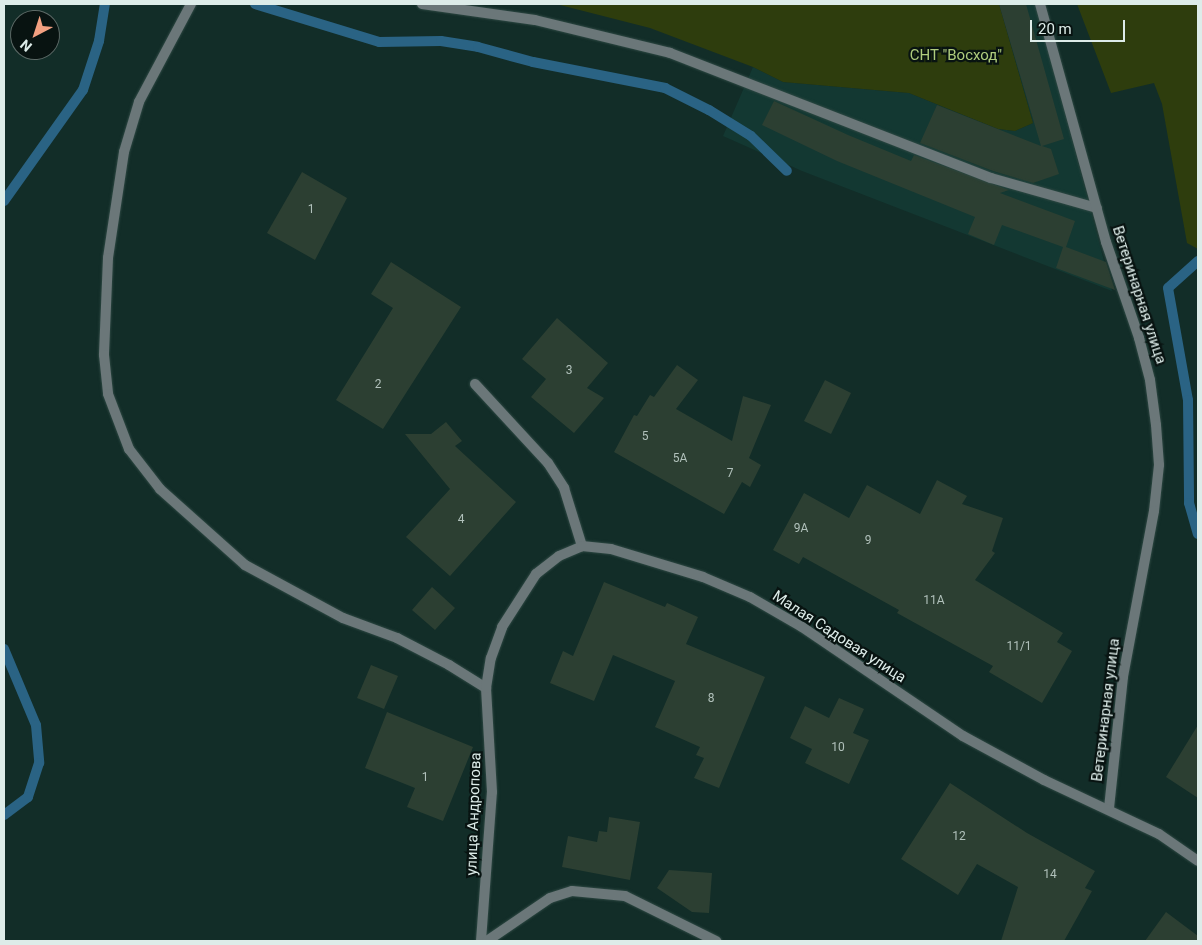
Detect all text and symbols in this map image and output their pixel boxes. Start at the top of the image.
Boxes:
north arrow [10,10,60,60]
scale bar [1032,10,1127,42]
text: 20 m [1038,20,1072,38]
text: N [17,36,35,55]
park label: СНТ "Восход" [910,47,1002,65]
house number: 1 [308,203,314,217]
street label: Ветеринарная улица [1108,224,1170,366]
house number: 3 [566,364,572,378]
house number: 2 [375,378,381,392]
house number: 5 [642,430,648,444]
house number: 5А [673,452,687,466]
house number: 7 [727,467,733,481]
house number: 4 [458,513,464,527]
house number: 9А [794,522,808,536]
house number: 9 [865,534,871,548]
street label: Малая Садовая улица [769,587,909,687]
house number: 11А [923,594,945,608]
street label: Ветеринарная улица [1088,637,1124,783]
house number: 11/1 [1006,640,1032,654]
house number: 8 [708,692,714,706]
house number: 10 [831,741,845,755]
street label: улица Андропова [463,752,485,876]
house number: 1 [422,771,428,785]
house number: 12 [952,830,966,844]
house number: 14 [1043,868,1057,882]

